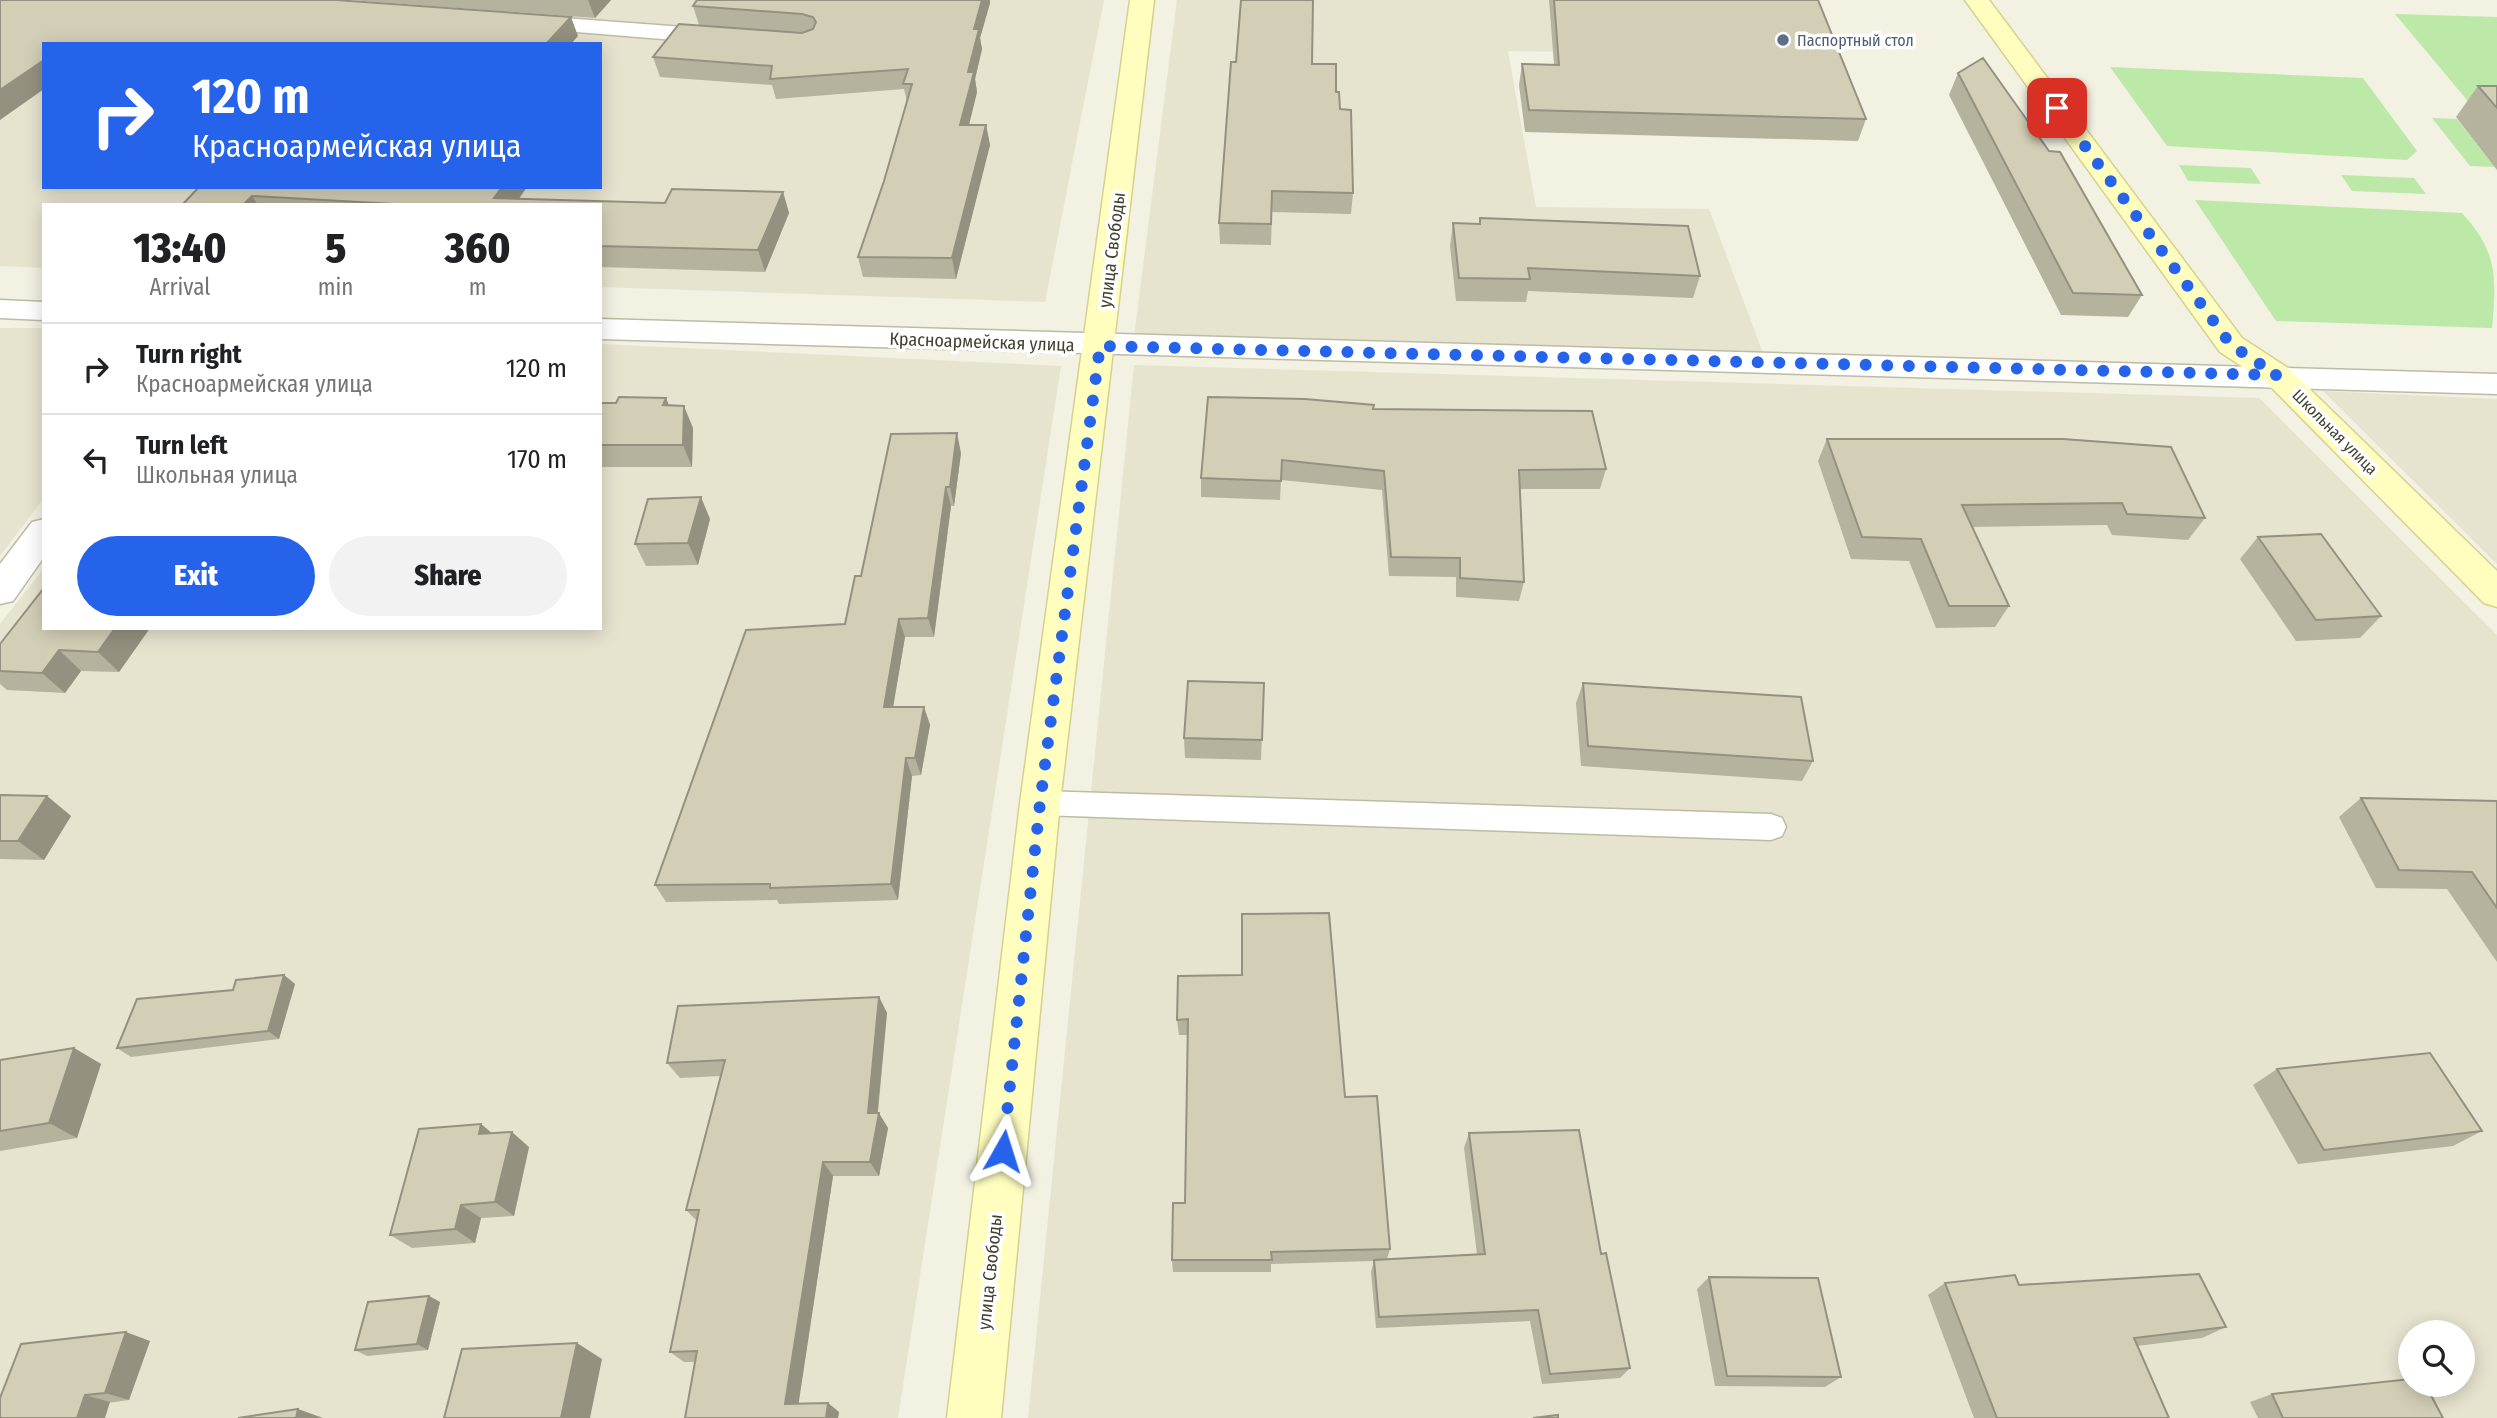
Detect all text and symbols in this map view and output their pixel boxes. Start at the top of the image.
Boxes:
place label: Паспортный стол [1797,31,1914,50]
marker: Паспортный стол [1775,32,1791,48]
text: 120 m [192,67,310,126]
icon: right [77,70,168,161]
pin [2027,78,2087,138]
icon: arrive [2038,89,2076,127]
text: Красноармейская улица [192,127,521,165]
street label: улица Свободы [1094,191,1130,309]
text: 13:40 [133,223,226,273]
text: 5 [325,223,346,273]
text: 360 [445,223,511,273]
text: Arrival [149,273,210,301]
text: min [318,273,353,301]
text: m [469,273,487,301]
street label: Красноармейская улица [889,328,1075,356]
text: Turn right [136,339,242,370]
icon: right [77,350,115,388]
text: 120 m [506,353,567,384]
text: Красноармейская улица [136,370,373,398]
street label: Школьная улица [2288,385,2382,479]
text: Turn left [136,430,228,461]
icon: left [77,441,115,479]
text: 170 m [507,444,567,475]
text: Школьная улица [136,461,298,489]
button: Exit [77,536,315,616]
button: Share [329,536,567,616]
position arrow [966,1114,1040,1188]
street label: улица Свободы [973,1213,1007,1331]
map controls [2398,1320,2475,1397]
button: search [2398,1320,2475,1397]

